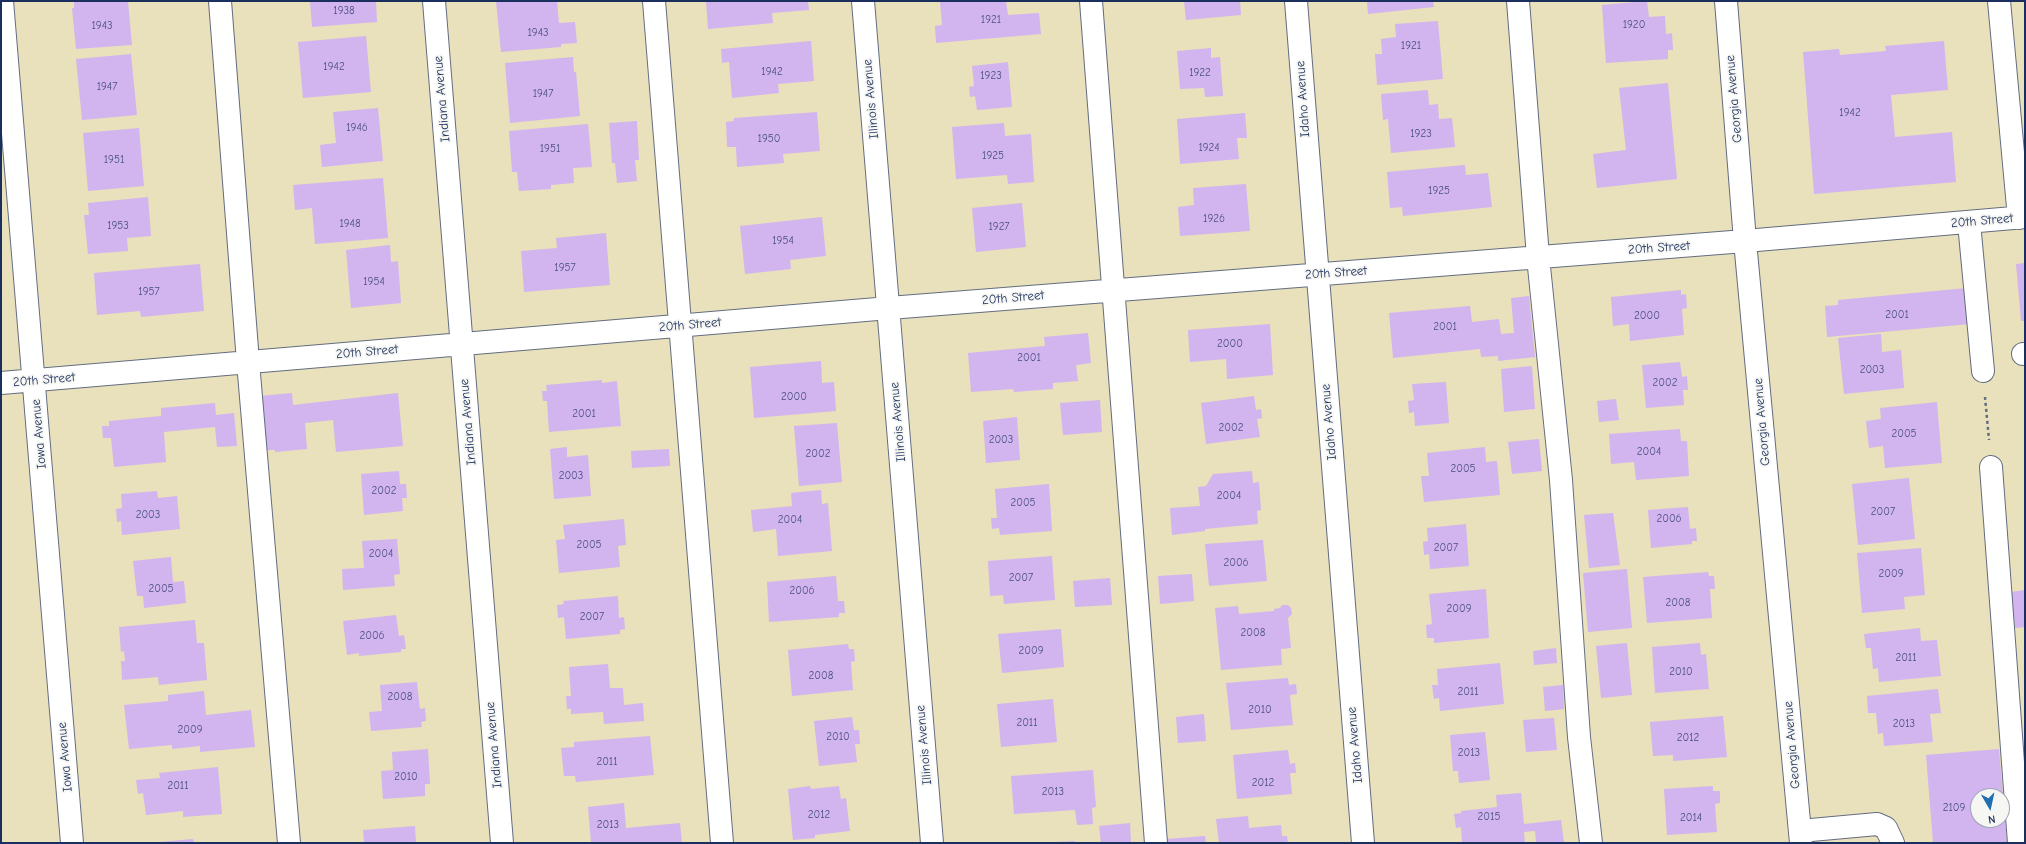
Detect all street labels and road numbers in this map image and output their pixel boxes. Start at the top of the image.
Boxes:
street label: Indiana Avenue [430,55,454,143]
street label: Georgia Avenue [1722,55,1746,143]
street label: Illinois Avenue [860,58,882,140]
street label: Idaho Avenue [1293,60,1313,138]
street label: 20th Street [1950,211,2014,231]
street label: 20th Street [1627,238,1691,258]
street label: 20th Street [1304,263,1368,283]
street label: 20th Street [981,288,1045,308]
street label: 20th Street [658,315,722,335]
street label: 20th Street [335,342,399,362]
street label: 20th Street [12,370,76,390]
street label: Indiana Avenue [456,378,480,466]
street label: Georgia Avenue [1750,378,1774,466]
street label: Illinois Avenue [887,381,909,463]
street label: Idaho Avenue [1318,383,1340,461]
street label: Iowa Avenue [28,398,50,470]
street label: Indiana Avenue [482,701,506,789]
street label: Georgia Avenue [1780,701,1804,789]
street label: Illinois Avenue [913,704,935,786]
street label: Idaho Avenue [1344,706,1366,784]
street label: Iowa Avenue [54,721,76,793]

